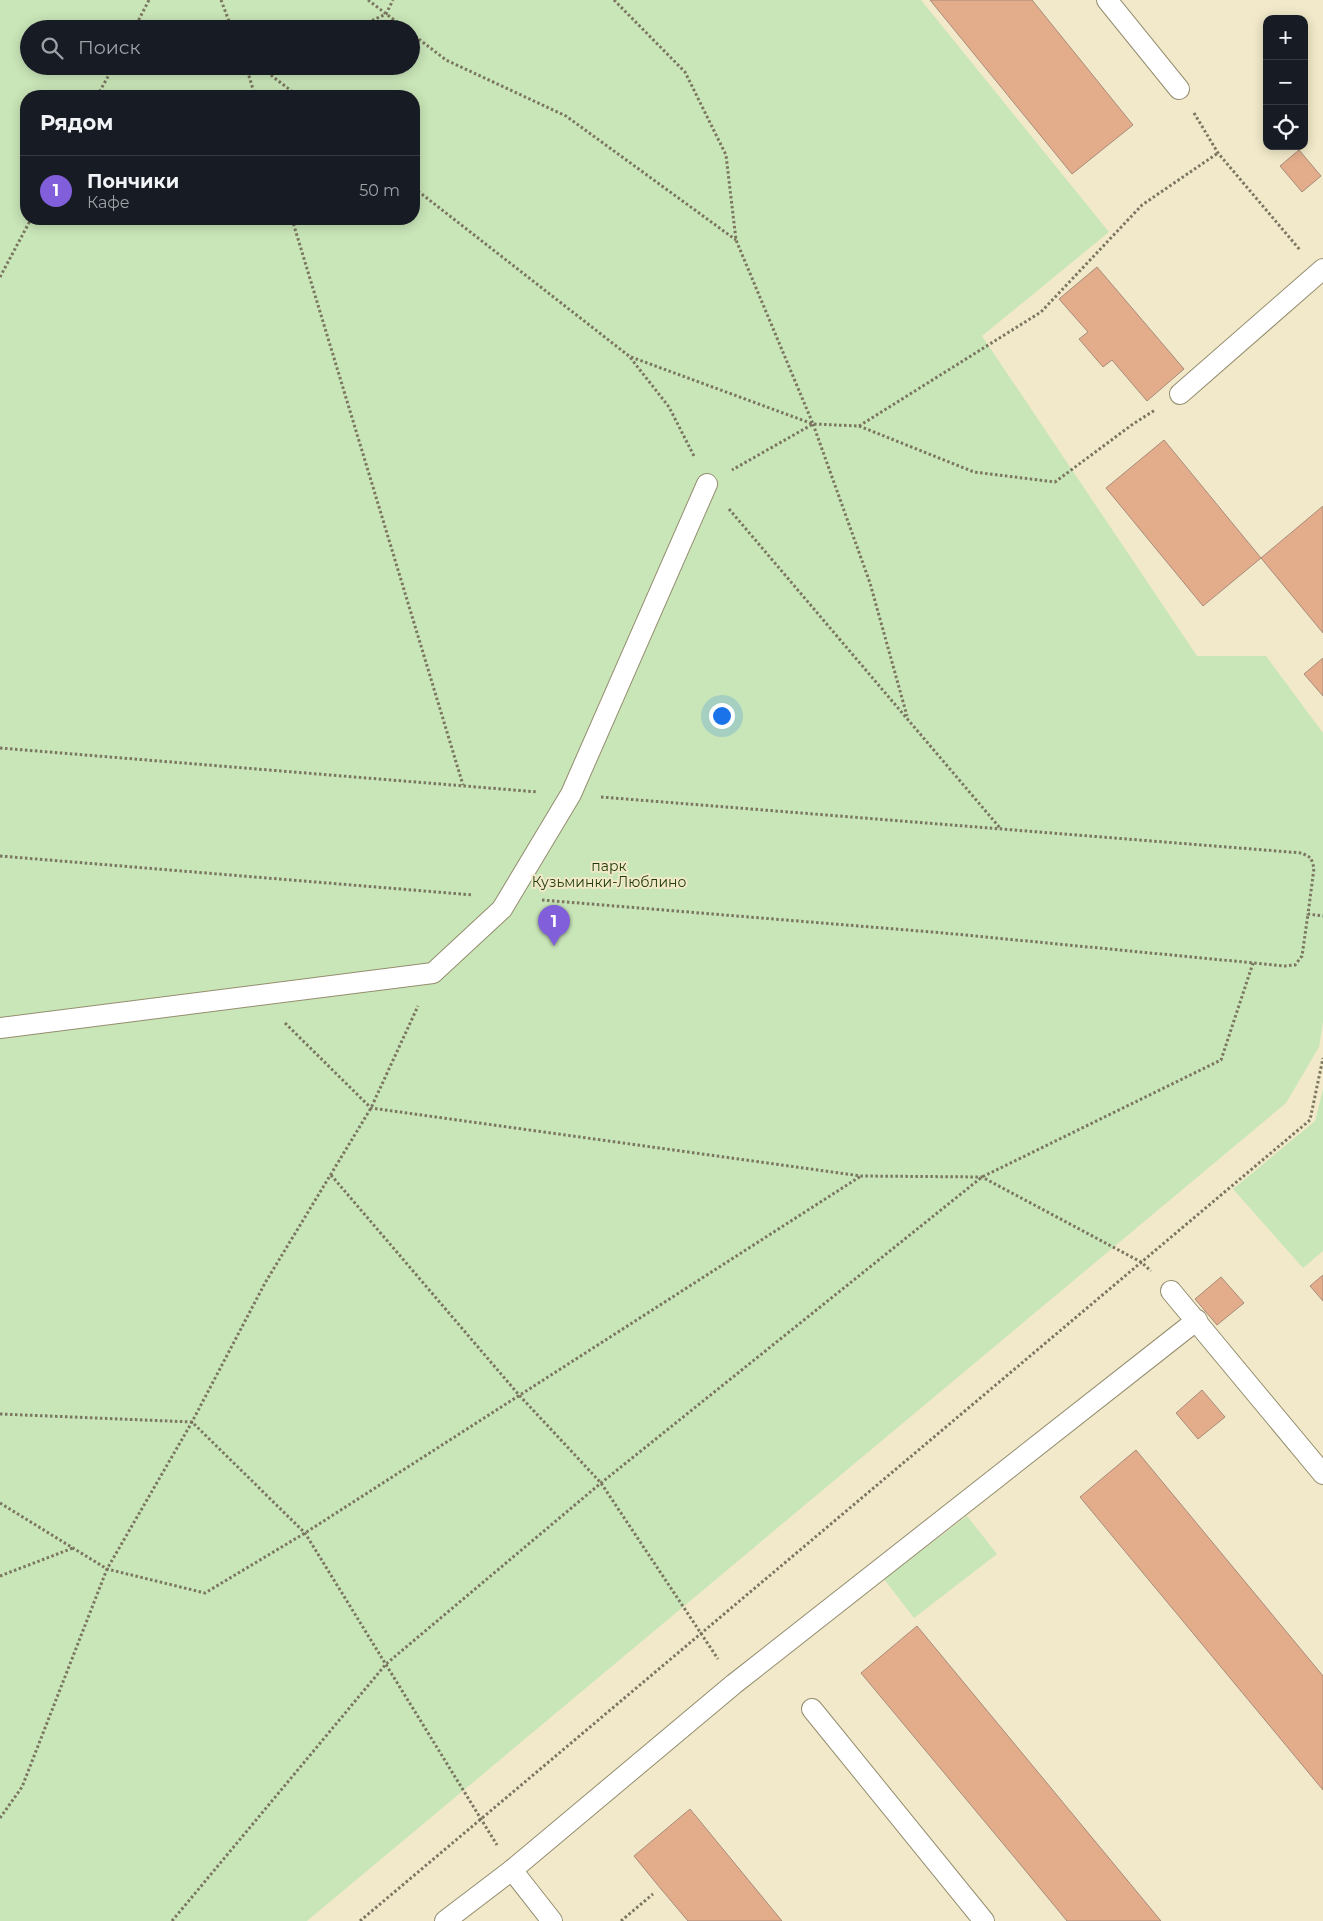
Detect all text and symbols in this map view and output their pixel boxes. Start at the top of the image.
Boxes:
map controls [1263,15,1308,150]
button: + [1263,15,1308,60]
search box [20,20,420,75]
icon: search [38,34,66,62]
text: Поиск [78,36,141,59]
button: − [1263,60,1308,105]
button: locate [1263,105,1308,150]
text: Рядом [40,110,113,135]
text: Пончики [87,170,179,193]
text: 1 [53,181,59,200]
text: 50 m [359,181,400,200]
text: Кафе [87,193,130,212]
your location [709,703,735,729]
park label: парк Кузьминки-Люблино [532,857,686,891]
pin: 1 [538,905,570,946]

